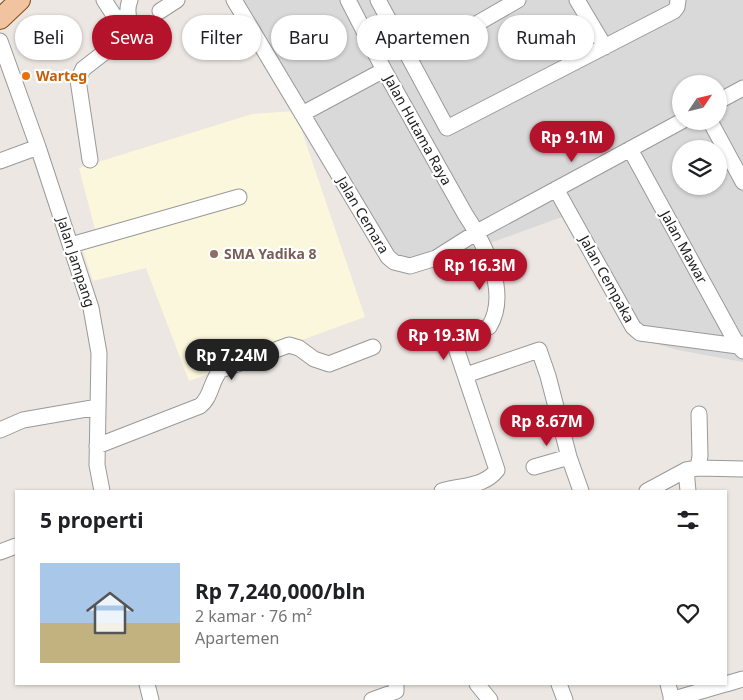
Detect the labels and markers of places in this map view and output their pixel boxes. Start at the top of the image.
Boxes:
place label: Warteg [36,66,87,85]
marker: Warteg [20,70,32,82]
pin: Rp 9.1M [526,120,618,163]
place label: SMA Yadika 8 [224,244,316,263]
marker: SMA Yadika 8 [208,248,220,260]
pin: Rp 16.3M [428,248,532,291]
pin: Rp 19.3M [392,318,496,361]
pin: Rp 7.24M [180,338,284,381]
pin: Rp 8.67M [495,404,599,447]

